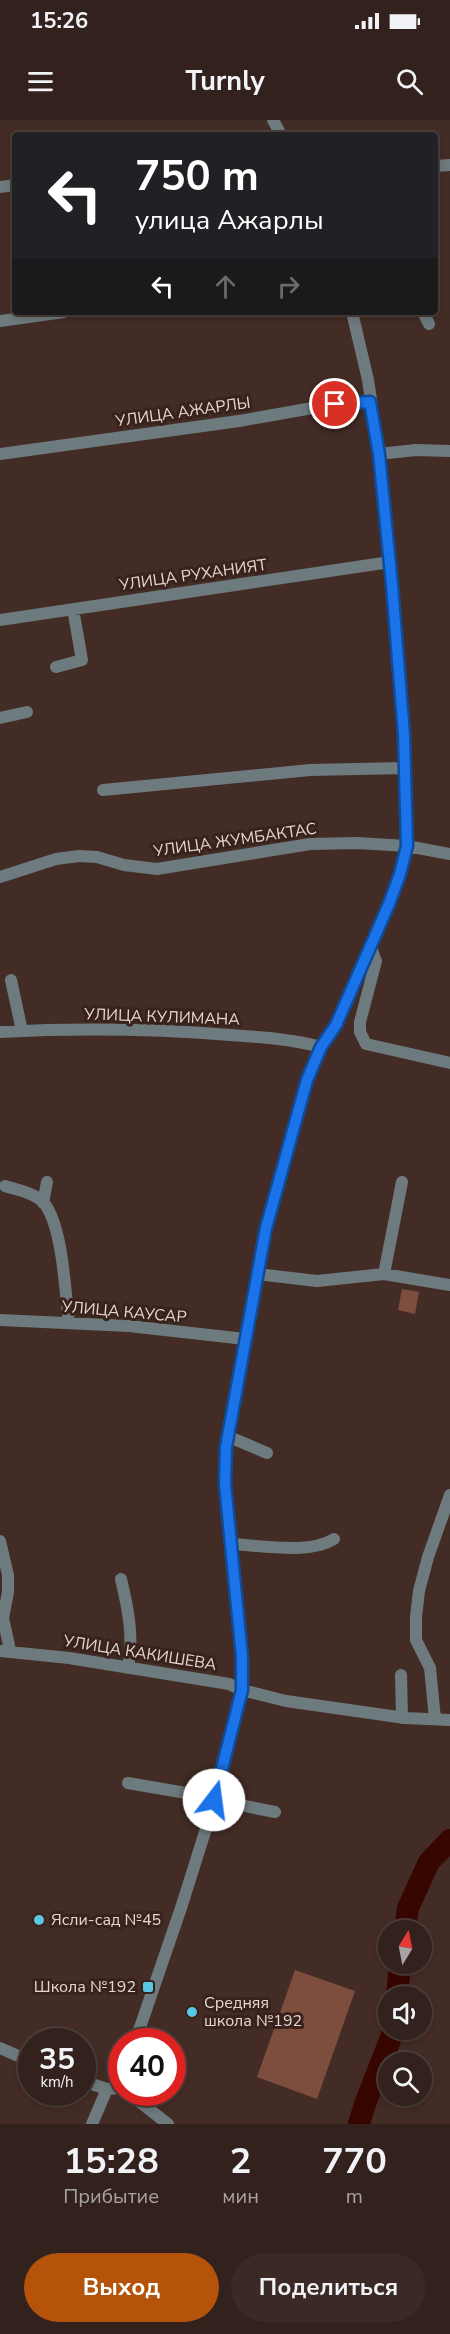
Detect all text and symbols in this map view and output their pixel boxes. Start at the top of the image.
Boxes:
text: 15:26 [30,6,88,36]
text: Turnly [185,63,265,100]
icon: menu [24,65,57,98]
icon: search [393,65,426,98]
text: 750 m [135,148,259,205]
icon: left [36,156,114,234]
text: улица Ажарлы [135,202,324,239]
icon: left [146,270,179,303]
icon: ahead [209,270,242,303]
icon: right [272,270,305,303]
pin [309,378,360,429]
icon: arrive [318,387,351,420]
street label: УЛИЦА АЖАРЛЫ [113,392,252,432]
street label: УЛИЦА РУХАНИЯТ [117,554,269,596]
street label: УЛИЦА ЖУМБАКТАС [151,818,318,862]
street label: УЛИЦА КУЛИМАНА [83,1003,241,1031]
street label: УЛИЦА КАУСАР [60,1295,187,1328]
street label: УЛИЦА КАКИШЕВА [61,1630,218,1676]
position arrow [182,1768,246,1832]
place label: Ясли-сад №45 [51,1909,161,1931]
marker: Ясли-сад №45 [32,1913,46,1927]
north arrow [378,1920,432,1974]
map controls [378,1920,432,2106]
place label: Школа №192 [34,1976,136,1998]
marker: Школа №192 [141,1980,155,1994]
button: sound [378,1986,432,2040]
place label: Средняя школа №192 [204,1992,302,2032]
marker: Средняя школа №192 [185,2005,199,2019]
speed limit sign: 40 [108,2028,186,2106]
text: 35 [39,2039,75,2080]
button: search [378,2052,432,2106]
text: km/h [40,2072,74,2092]
text: 15:28 [63,2137,159,2186]
text: 2 [230,2137,251,2186]
text: 770 [322,2137,387,2186]
text: Прибытие [63,2183,159,2210]
text: мин [222,2183,259,2210]
text: m [346,2183,363,2210]
button: Выход [24,2253,219,2322]
button: Поделиться [231,2253,426,2322]

